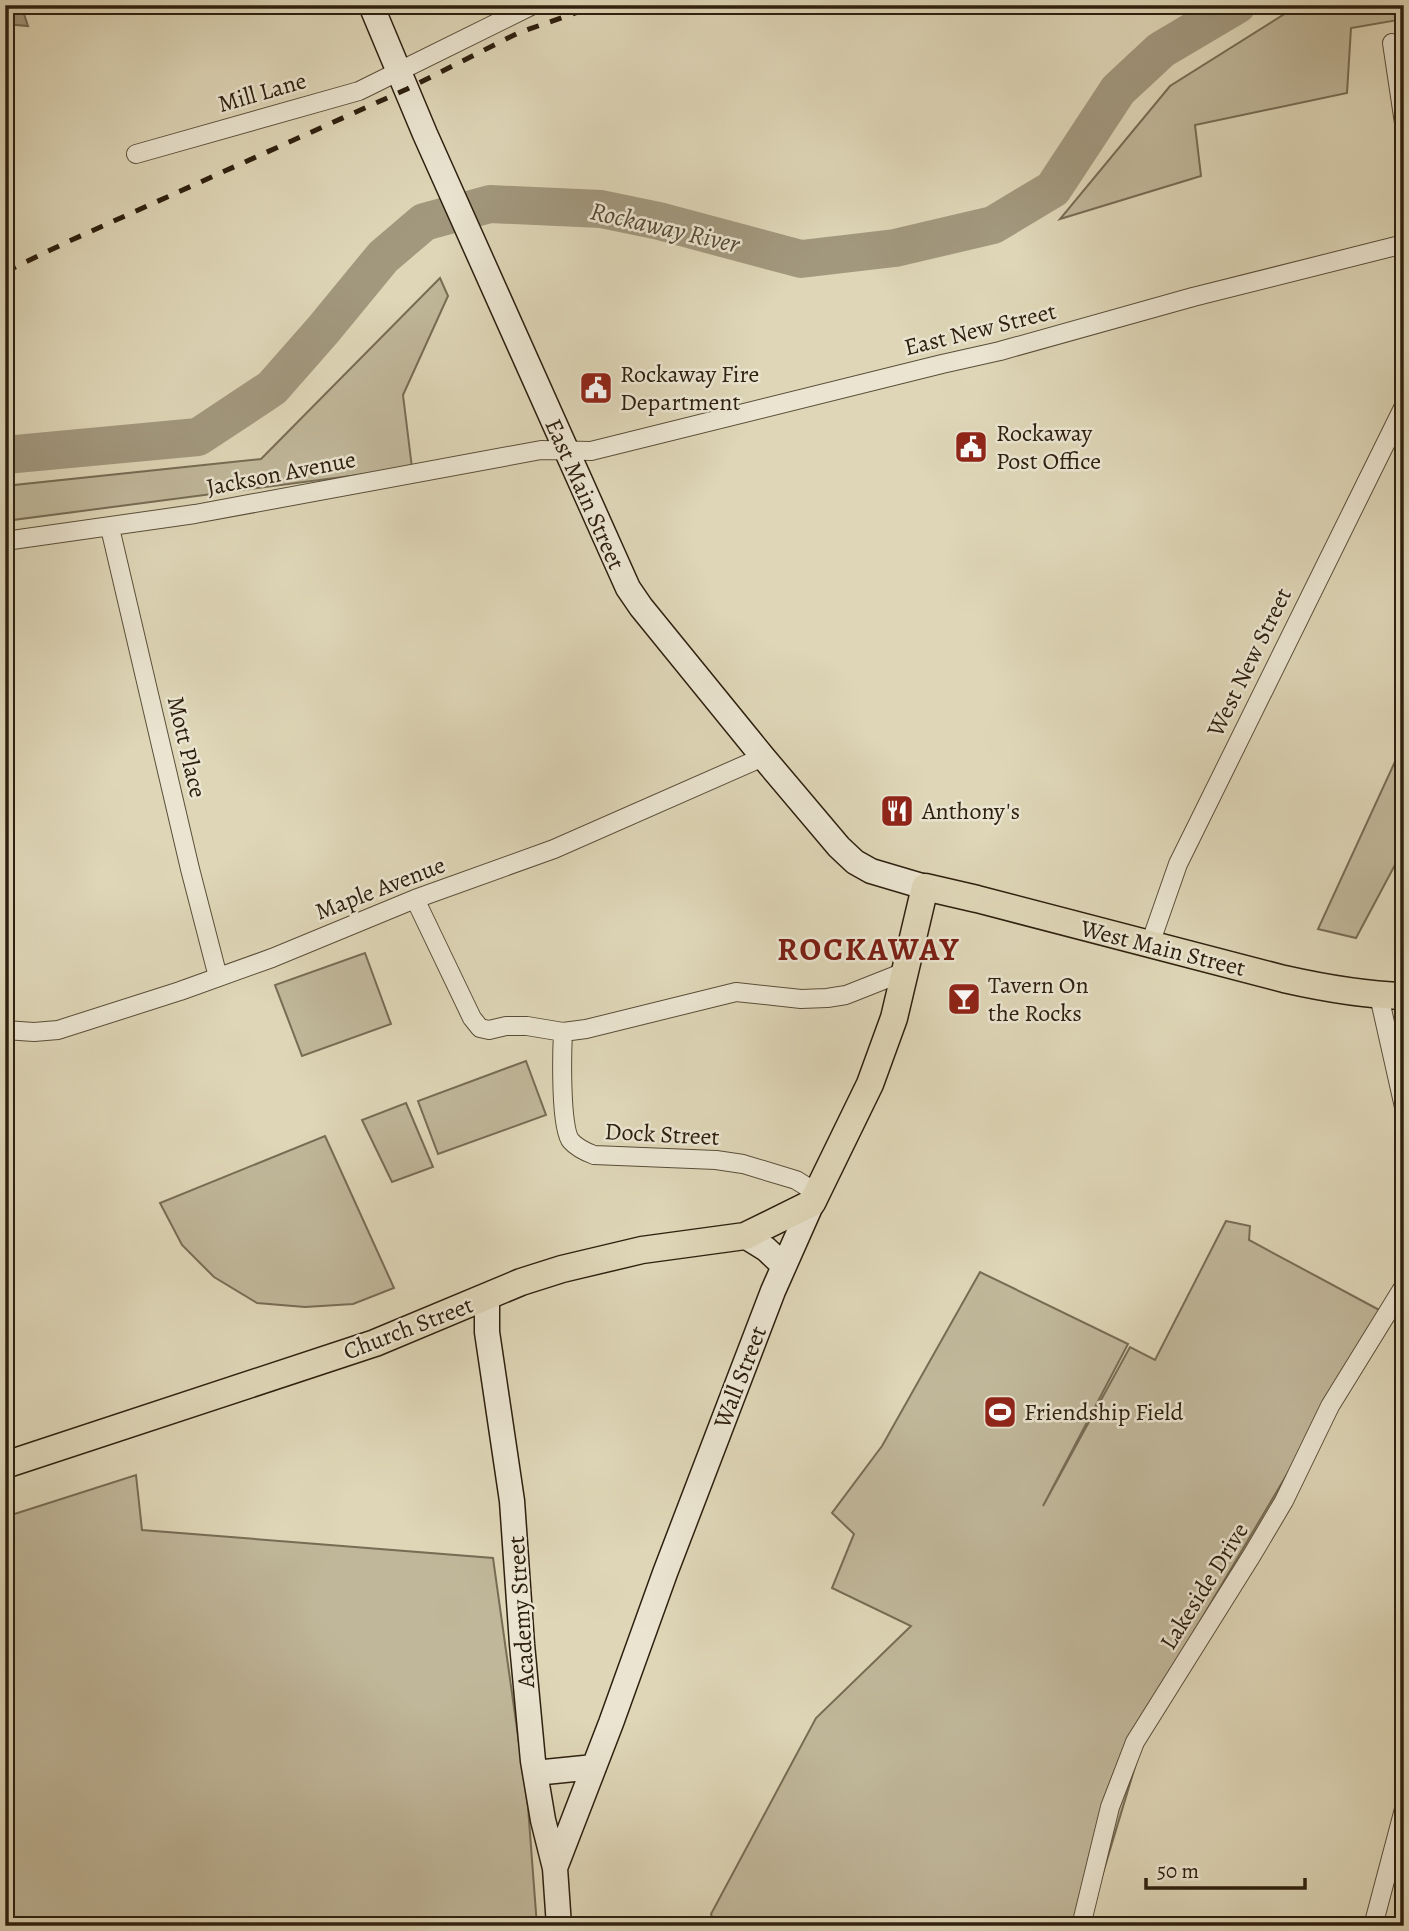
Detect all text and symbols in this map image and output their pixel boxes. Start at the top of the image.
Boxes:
street label: Mill Lane [214,64,310,120]
water label: Rockaway River [587,193,744,262]
street label: East New Street [901,295,1059,363]
place label: Rockaway Fire Department [620,358,759,418]
public building icon: Rockaway Fire Department [577,369,615,407]
street label: East Main Street [537,413,633,575]
place label: Rockaway Post Office [996,417,1101,477]
public building icon: Rockaway Post Office [952,428,990,466]
street label: Jackson Avenue [204,443,358,503]
street label: West New Street [1199,582,1299,743]
street label: Mott Place [160,693,214,801]
restaurant icon: Anthony's [878,792,916,830]
place label: Anthony's [921,795,1020,827]
street label: Maple Avenue [310,849,450,927]
street label: West Main Street [1076,912,1249,984]
district label: ROCKAWAY [777,927,961,971]
place label: Tavern On the Rocks [988,969,1089,1029]
bar icon: Tavern On the Rocks [945,980,983,1018]
street label: Dock Street [604,1115,720,1153]
street label: Church Street [339,1289,478,1367]
street label: Wall Street [706,1321,774,1434]
sports icon: Friendship Field [981,1393,1019,1431]
place label: Friendship Field [1024,1396,1183,1428]
street label: Lakeside Drive [1152,1516,1256,1656]
street label: Academy Street [500,1535,542,1690]
scale bar [1146,1847,1306,1891]
text: 50 m [1157,1857,1199,1885]

